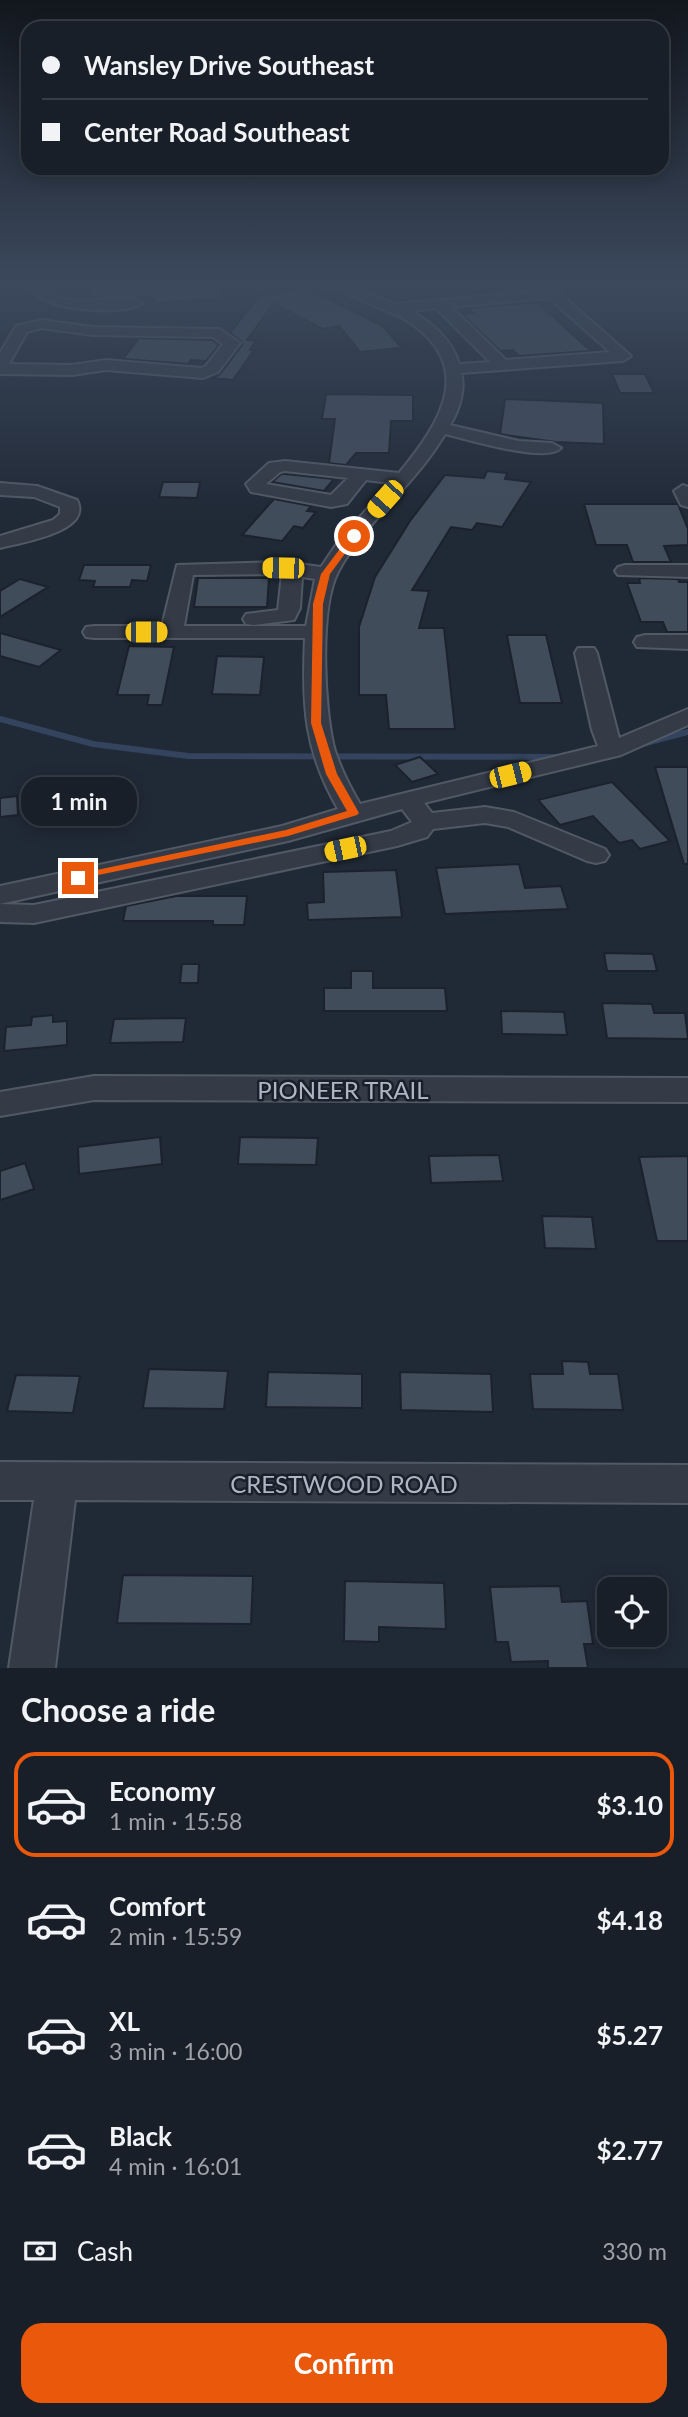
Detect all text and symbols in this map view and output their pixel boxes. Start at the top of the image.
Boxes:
text: Wansley Drive Southeast [84,49,374,81]
text: Center Road Southeast [84,116,350,148]
car [364,476,407,522]
route start [338,520,370,552]
car [262,557,305,579]
car [126,622,168,643]
car [488,760,533,790]
callout: 1 min [20,776,136,826]
text: 1 min [50,787,108,815]
car [323,834,368,864]
route end [62,862,94,894]
street label: PIONEER TRAIL [257,1075,429,1104]
street label: CRESTWOOD ROAD [230,1469,458,1498]
map controls [597,1577,667,1647]
button: locate [597,1577,667,1647]
text: Choose a ride [21,1690,215,1729]
icon: car [25,1773,88,1836]
text: Economy [109,1775,215,1807]
text: $3.10 [597,1789,663,1821]
text: 1 min · 15:58 [109,1807,242,1835]
icon: car [25,1888,88,1951]
text: Comfort [109,1890,206,1922]
text: $4.18 [597,1904,663,1936]
text: 2 min · 15:59 [109,1922,242,1950]
icon: car [25,2003,88,2066]
text: XL [109,2005,140,2037]
text: $5.27 [597,2019,663,2051]
text: 3 min · 16:00 [109,2037,242,2065]
icon: car [25,2118,88,2181]
text: Black [109,2120,172,2152]
text: $2.77 [597,2134,663,2166]
text: 4 min · 16:01 [109,2152,242,2180]
icon: cash [21,2232,59,2270]
text: Cash [77,2235,133,2267]
text: 330 m [602,2237,667,2265]
button: Confirm [21,2323,667,2403]

